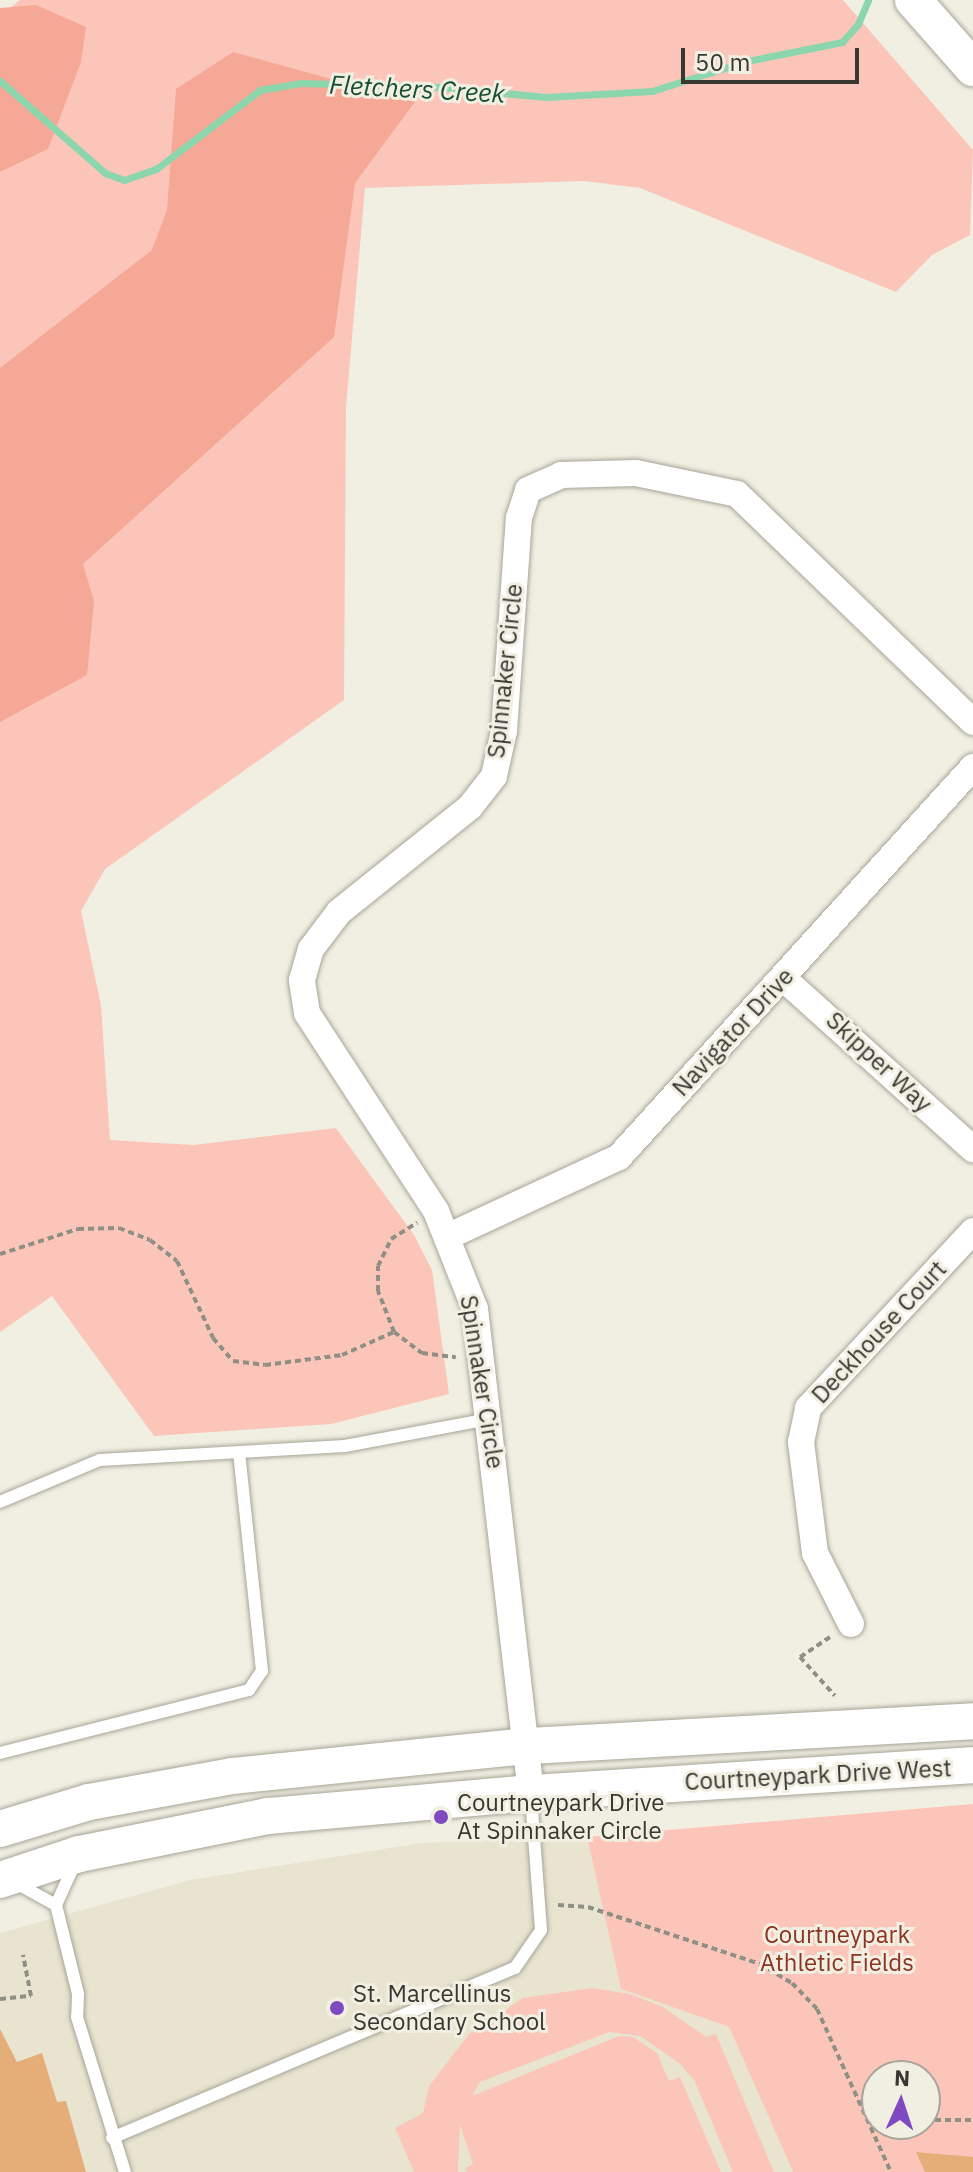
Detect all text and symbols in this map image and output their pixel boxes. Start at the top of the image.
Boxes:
scale bar [685,32,863,82]
text: 50 m [695,46,750,78]
water label: Fletchers Creek [328,69,506,109]
street label: Spinnaker Circle [482,582,528,760]
street label: Navigator Drive [666,962,800,1102]
street label: Skipper Way [820,1006,938,1118]
street label: Deckhouse Court [806,1255,952,1409]
street label: Spinnaker Circle [454,1293,510,1471]
street label: Courtneypark Drive West [684,1754,952,1796]
place label: Courtneypark Drive At Spinnaker Circle [457,1789,665,1845]
marker: Courtneypark Drive At Spinnaker Circle [432,1808,450,1826]
park label: Courtneypark Athletic Fields [760,1921,914,1977]
place label: St. Marcellinus Secondary School [353,1980,546,2036]
marker: St. Marcellinus Secondary School [328,1999,346,2017]
north arrow [861,2060,941,2140]
text: N [893,2063,911,2092]

